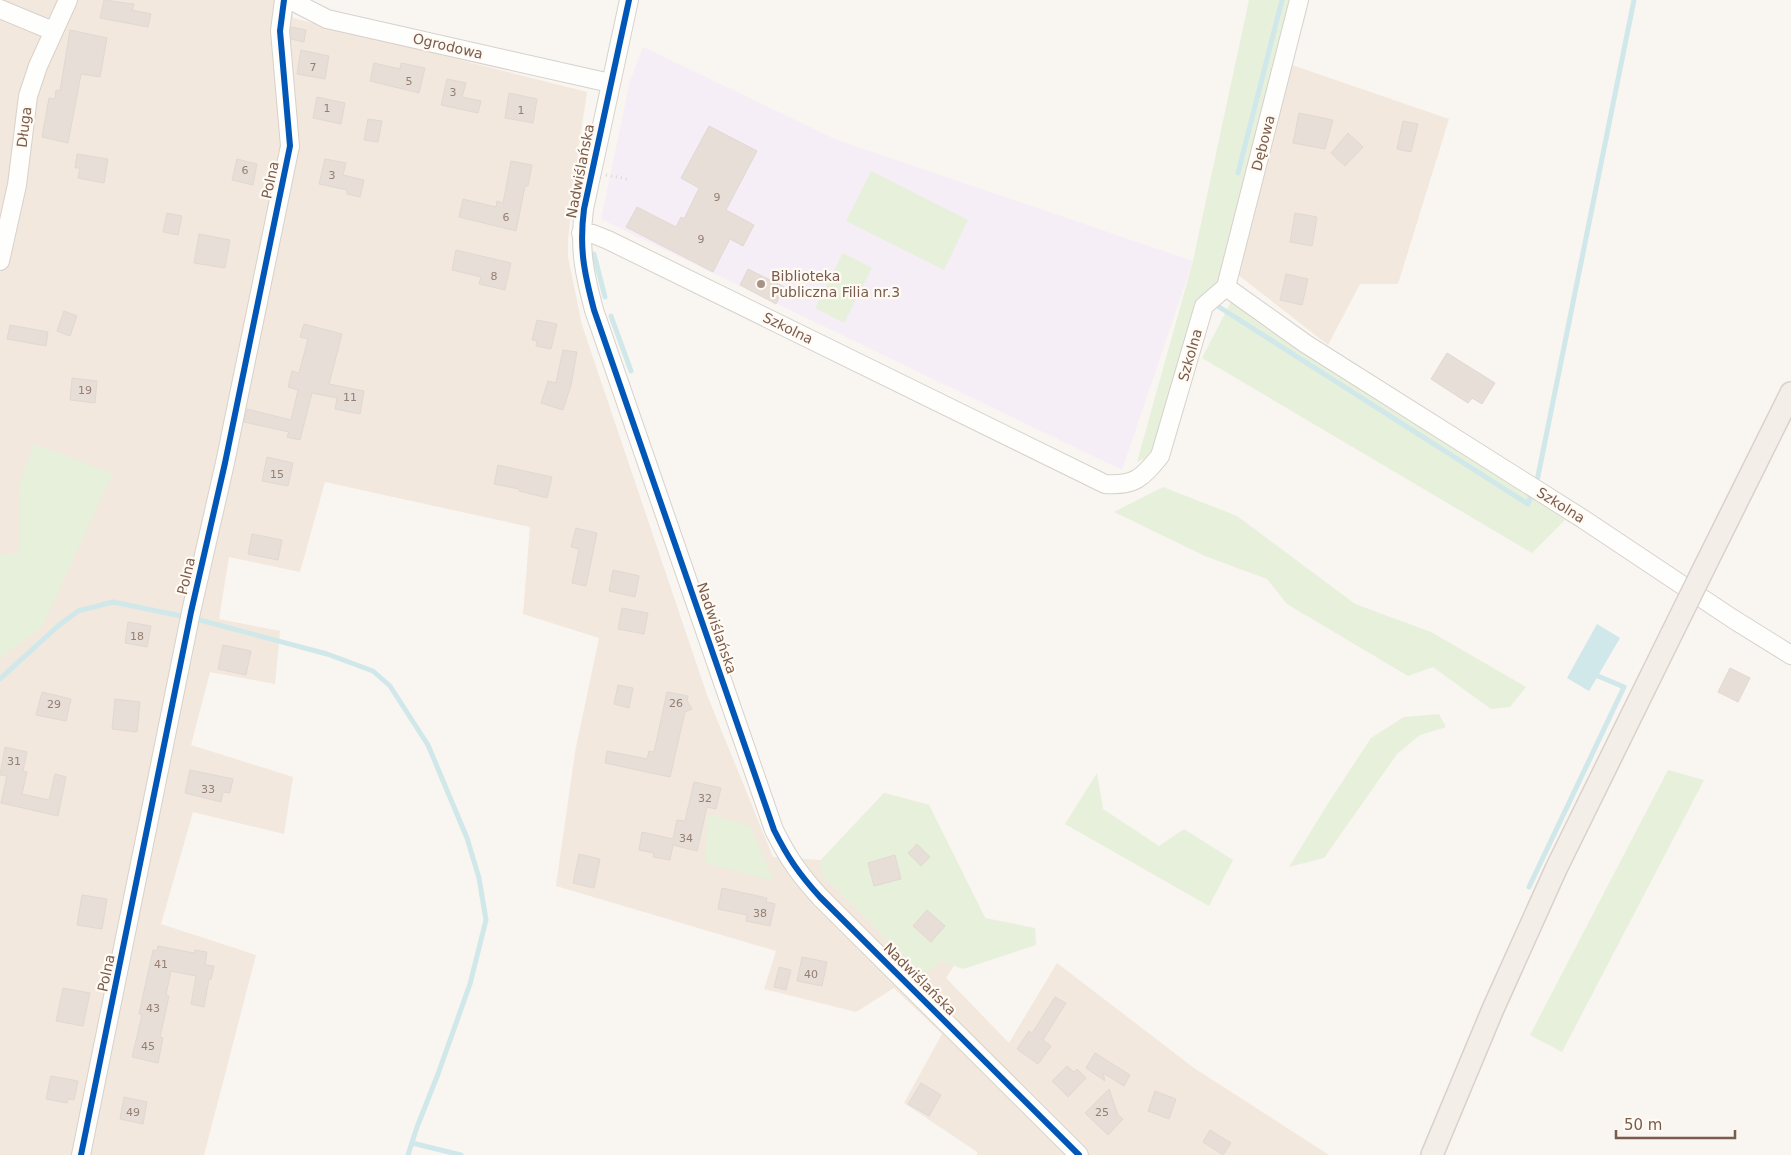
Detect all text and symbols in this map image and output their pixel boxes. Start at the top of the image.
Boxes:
street label: Ogrodowa [411,30,485,62]
house number: 7 [310,61,317,74]
house number: 5 [406,75,413,88]
house number: 3 [450,86,457,99]
house number: 1 [324,102,331,115]
house number: 1 [518,104,525,117]
street label: Długa [14,106,34,148]
street label: Dębowa [1248,113,1278,173]
street label: Nadwiślańska [563,123,597,219]
street label: Polna [258,160,282,200]
house number: 6 [242,164,249,177]
house number: 3 [329,169,336,182]
house number: 9 [714,191,721,204]
house number: 6 [503,211,510,224]
house number: 9 [698,233,705,246]
place label: Biblioteka Publiczna Filia nr.3 [771,268,900,300]
house number: 8 [491,270,498,283]
marker: Biblioteka Publiczna Filia nr.3 [755,278,767,290]
street label: Szkolna [760,309,816,347]
street label: Szkolna [1175,327,1205,383]
house number: 19 [78,384,92,397]
house number: 11 [343,391,357,404]
house number: 15 [270,468,284,481]
street label: Szkolna [1534,484,1588,526]
street label: Polna [174,556,198,596]
street label: Nadwiślańska [694,580,740,676]
house number: 18 [130,630,144,643]
house number: 26 [669,697,683,710]
house number: 29 [47,698,61,711]
house number: 31 [7,755,21,768]
house number: 33 [201,783,215,796]
house number: 32 [698,792,712,805]
house number: 34 [679,832,693,845]
house number: 38 [753,907,767,920]
street label: Nadwiślańska [881,940,959,1018]
street label: Polna [94,953,118,993]
house number: 41 [154,958,168,971]
house number: 40 [804,968,818,981]
house number: 43 [146,1002,160,1015]
house number: 45 [141,1040,155,1053]
house number: 49 [126,1106,140,1119]
house number: 25 [1095,1106,1109,1119]
scale bar [1616,1108,1735,1140]
text: 50 m [1624,1116,1662,1134]

